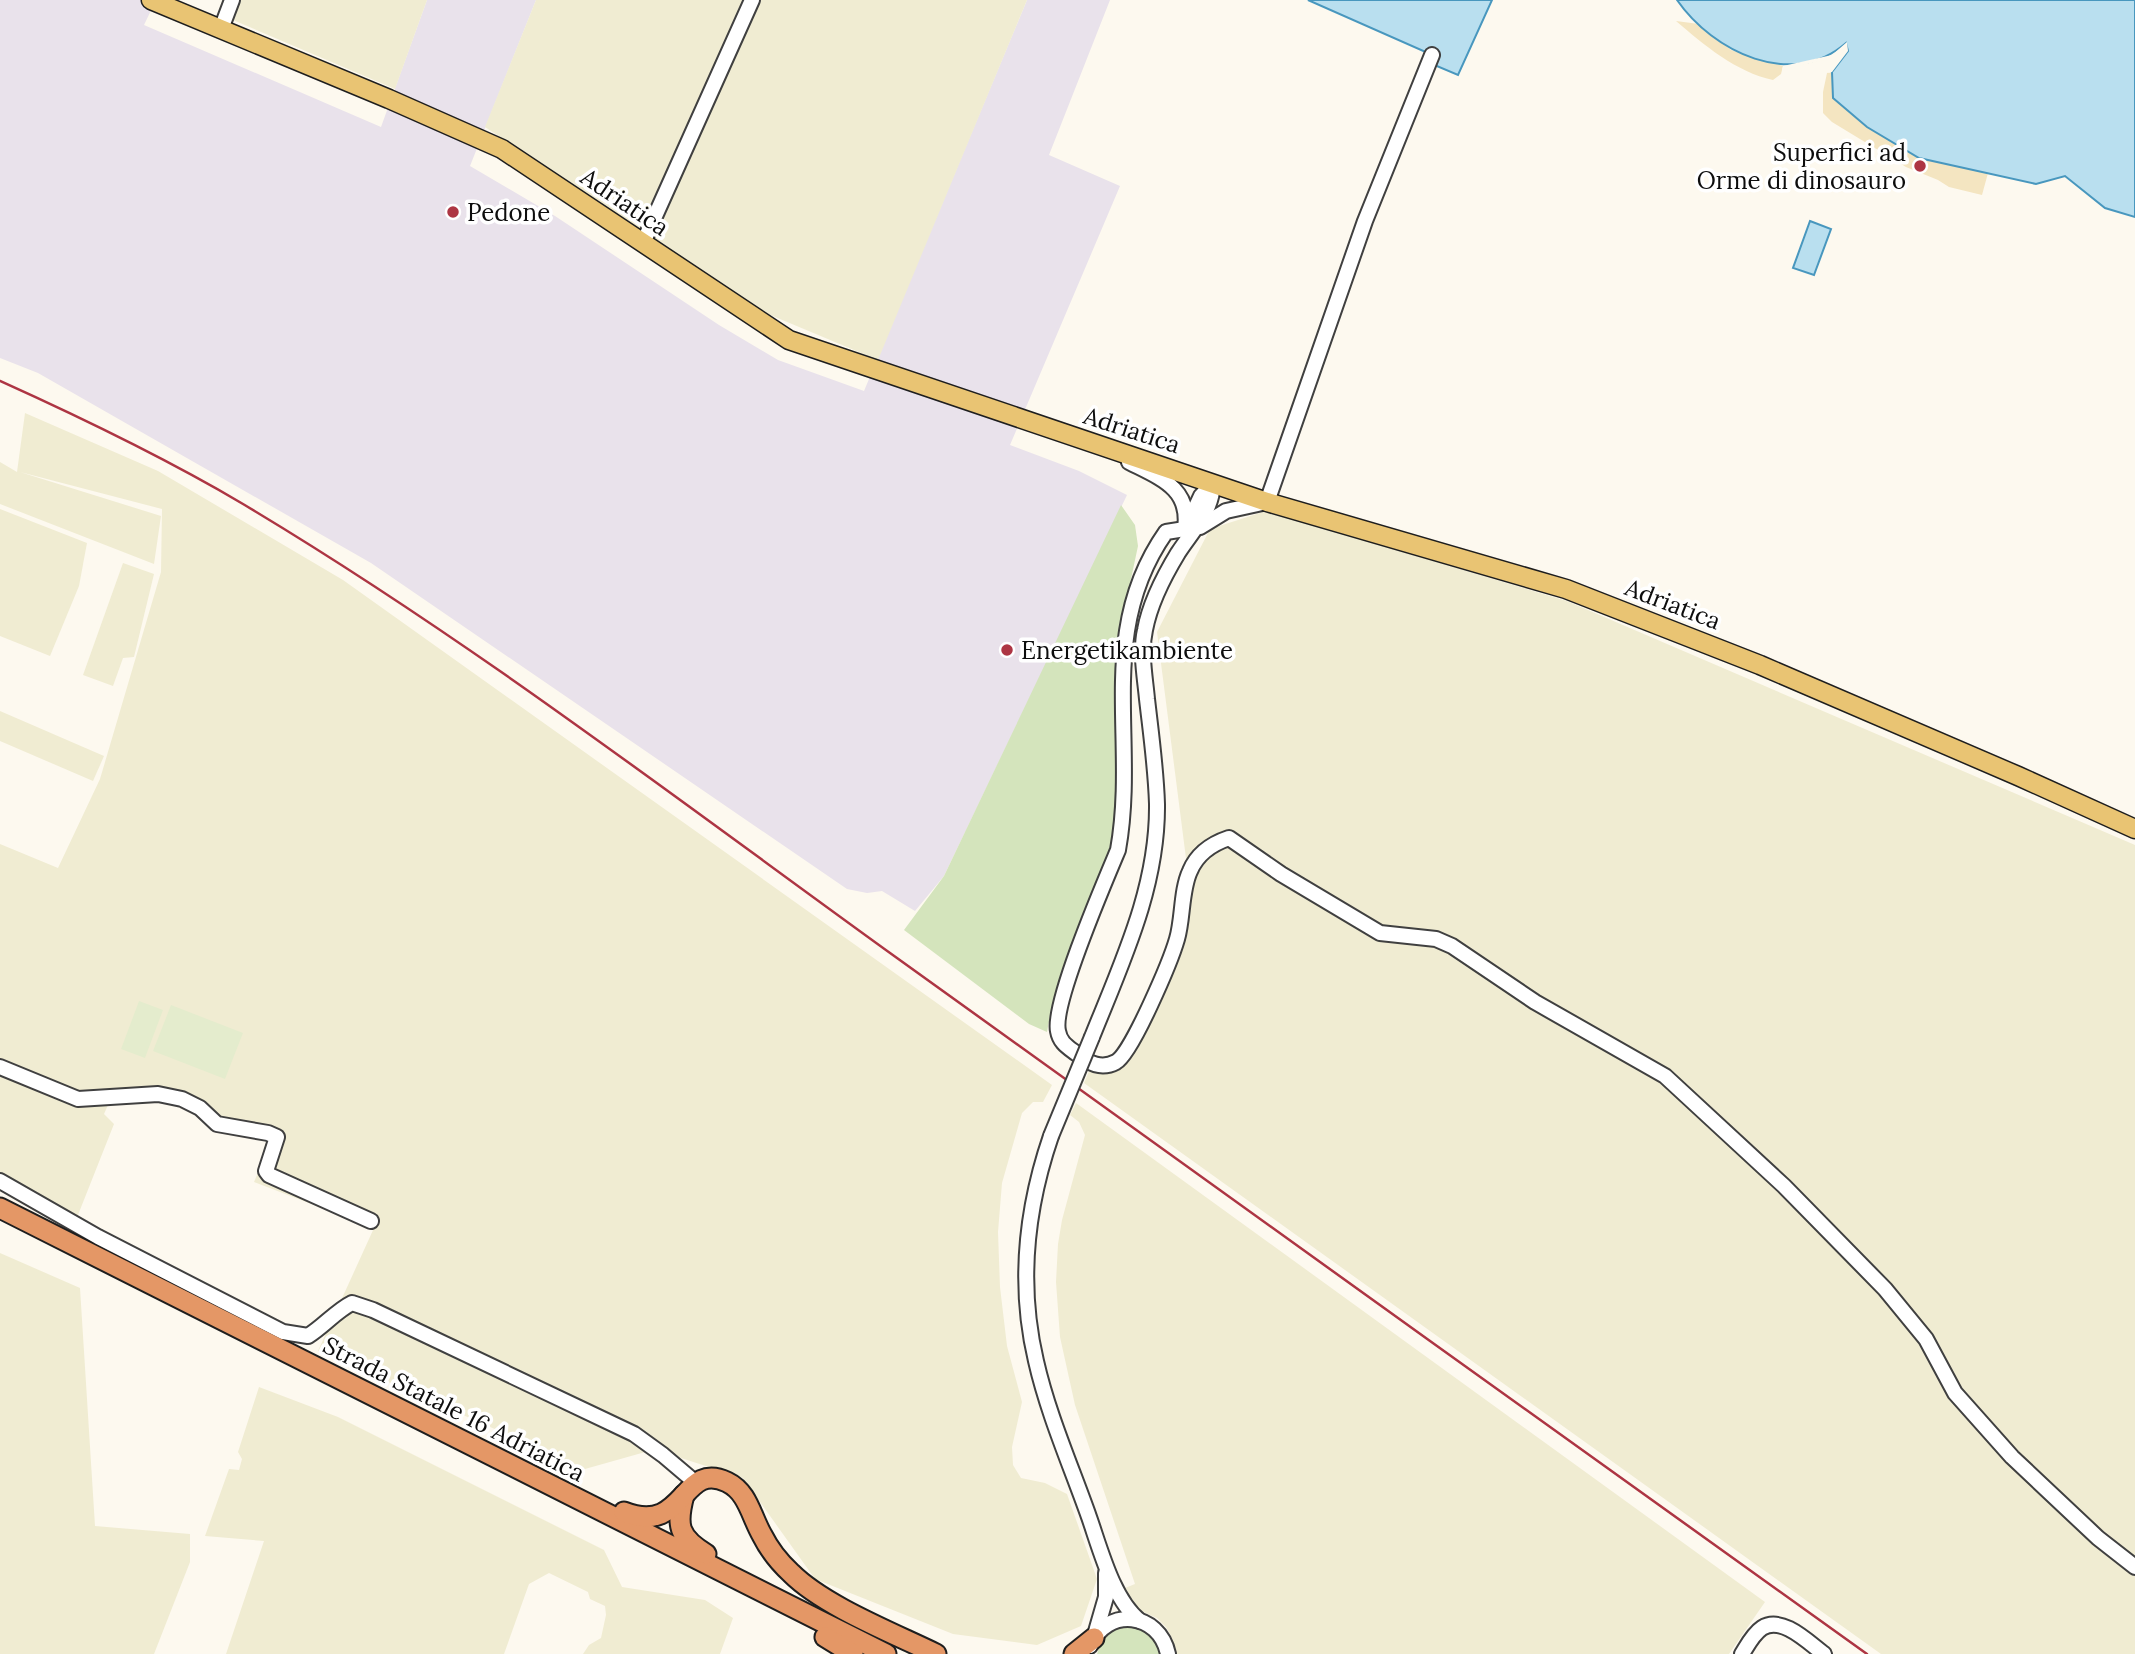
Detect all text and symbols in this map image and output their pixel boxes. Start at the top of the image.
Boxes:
place label: Superfici ad Orme di dinosauro [1697,137,1906,196]
marker: Superfici ad Orme di dinosauro [1912,158,1928,174]
street label: Adriatica [574,161,675,243]
place label: Pedone [467,197,550,228]
marker: Pedone [445,204,461,220]
street label: Adriatica [1079,400,1184,460]
street label: Adriatica [1620,571,1725,636]
place label: Energetikambiente [1021,635,1233,666]
marker: Energetikambiente [999,642,1015,658]
street label: Strada Statale 16 Adriatica [318,1329,590,1489]

